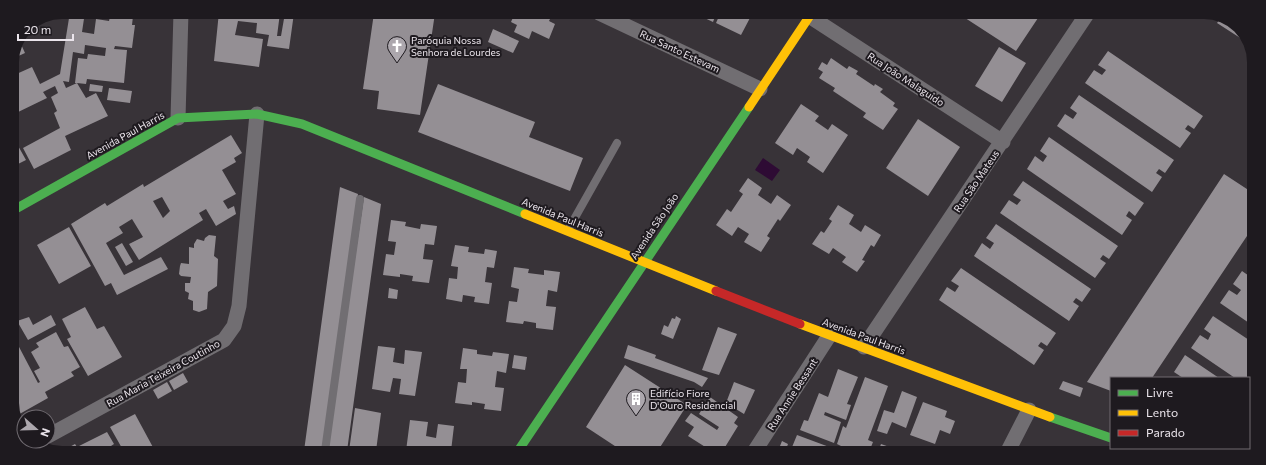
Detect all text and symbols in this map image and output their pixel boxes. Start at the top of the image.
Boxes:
scale bar [18,16,73,42]
text: 20 m [24,22,51,36]
street label: Rua Santo Estevam [638,27,722,75]
place label: Paróquia Nossa Senhora de Lourdes [411,34,501,58]
church icon: Paróquia Nossa Senhora de Lourdes [386,35,408,63]
street label: Rua João Malaguido [865,50,947,108]
street label: Avenida Paul Harris [84,108,166,161]
street label: Rua São Mateus [951,147,1001,214]
street label: Avenida São João [628,191,681,261]
street label: Avenida Paul Harris [520,195,606,239]
street label: Avenida Paul Harris [821,315,908,357]
street label: Rua Maria Teixeira Coutinho [104,337,222,409]
street label: Rua Annie Bessant [764,356,820,432]
legend [1110,377,1250,449]
text: Livre [1146,385,1173,399]
place label: Edifício Fiore D'Ouro Residencial [650,387,736,411]
building icon: Edifício Fiore D'Ouro Residencial [625,388,647,416]
text: Lento [1146,405,1178,419]
north arrow [16,409,56,449]
text: Parado [1146,425,1185,439]
text: N [38,426,53,439]

